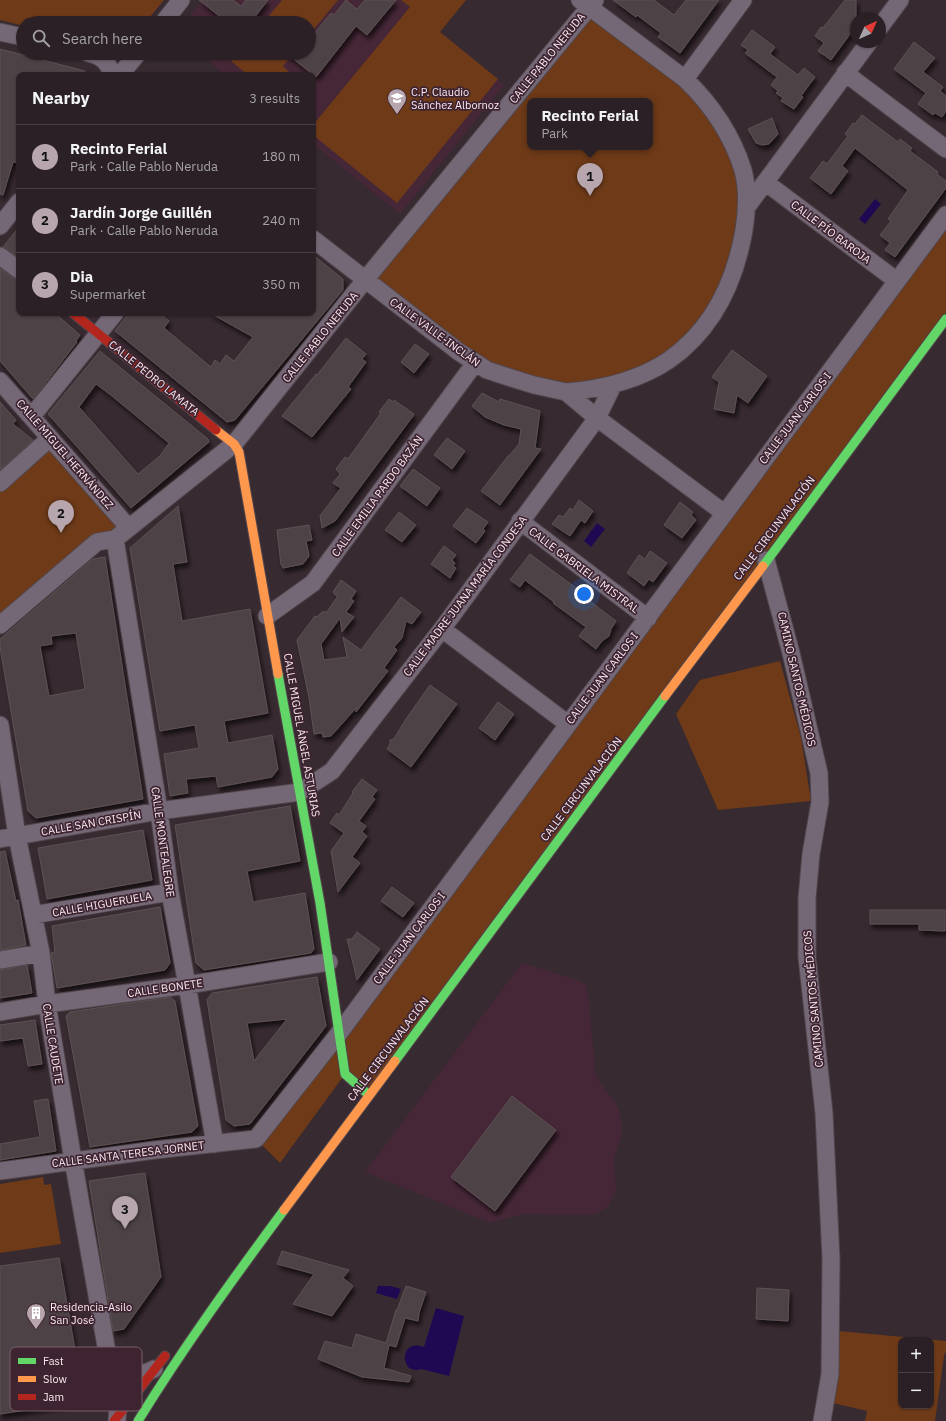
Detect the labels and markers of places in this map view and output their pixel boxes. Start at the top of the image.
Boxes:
place label: C.P. Claudio Sánchez Albornoz [411,85,499,112]
school or university icon: C.P. Claudio Sánchez Albornoz [386,87,408,115]
pin: 1 [577,163,603,196]
pin: 2 [48,500,74,533]
pin: 3 [112,1196,138,1229]
place label: Residencia-Asilo San José [50,1300,132,1327]
building icon: Residencia-Asilo San José [25,1302,47,1330]

